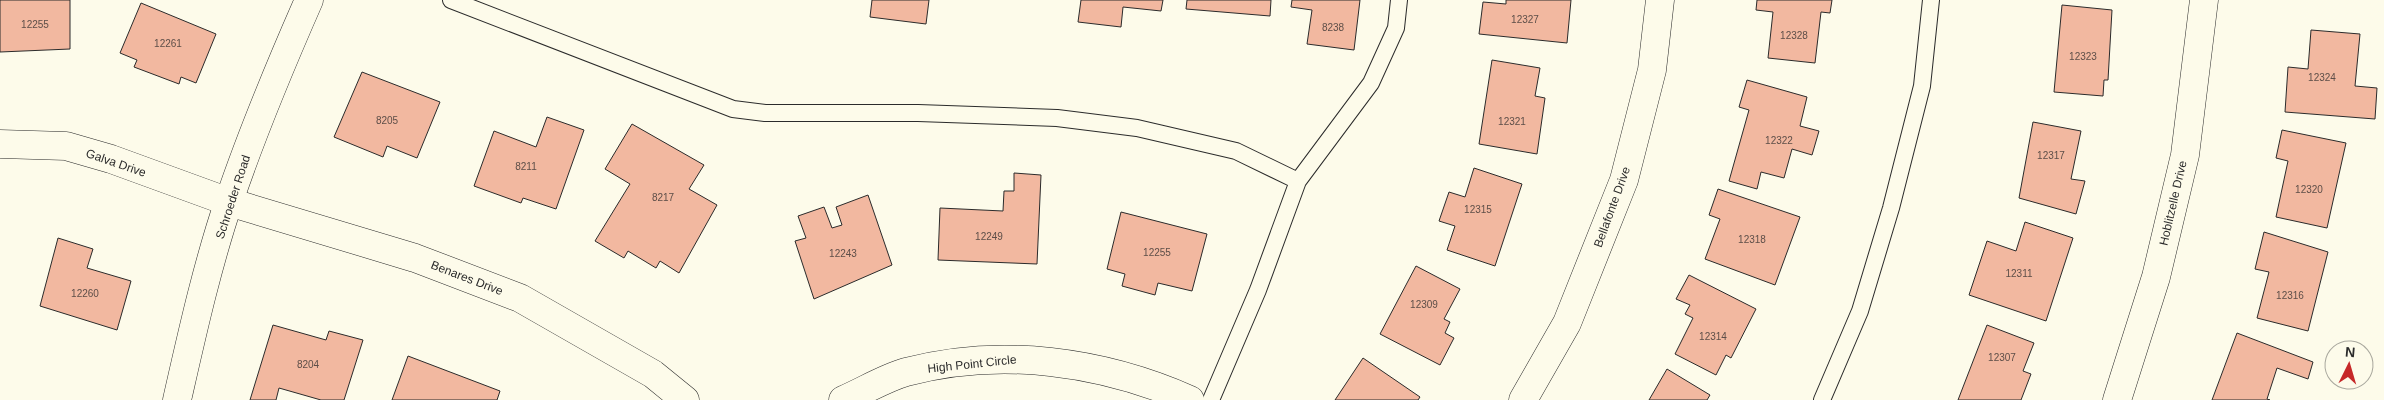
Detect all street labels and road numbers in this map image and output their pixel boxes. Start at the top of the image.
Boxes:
street label: Galva Drive [84,146,148,180]
street label: Schroeder Road [213,153,253,241]
street label: Hoblitzelle Drive [2156,159,2190,247]
street label: Bellafonte Drive [1591,165,1633,249]
street label: Benares Drive [429,258,505,298]
street label: High Point Circle [927,352,1017,376]

